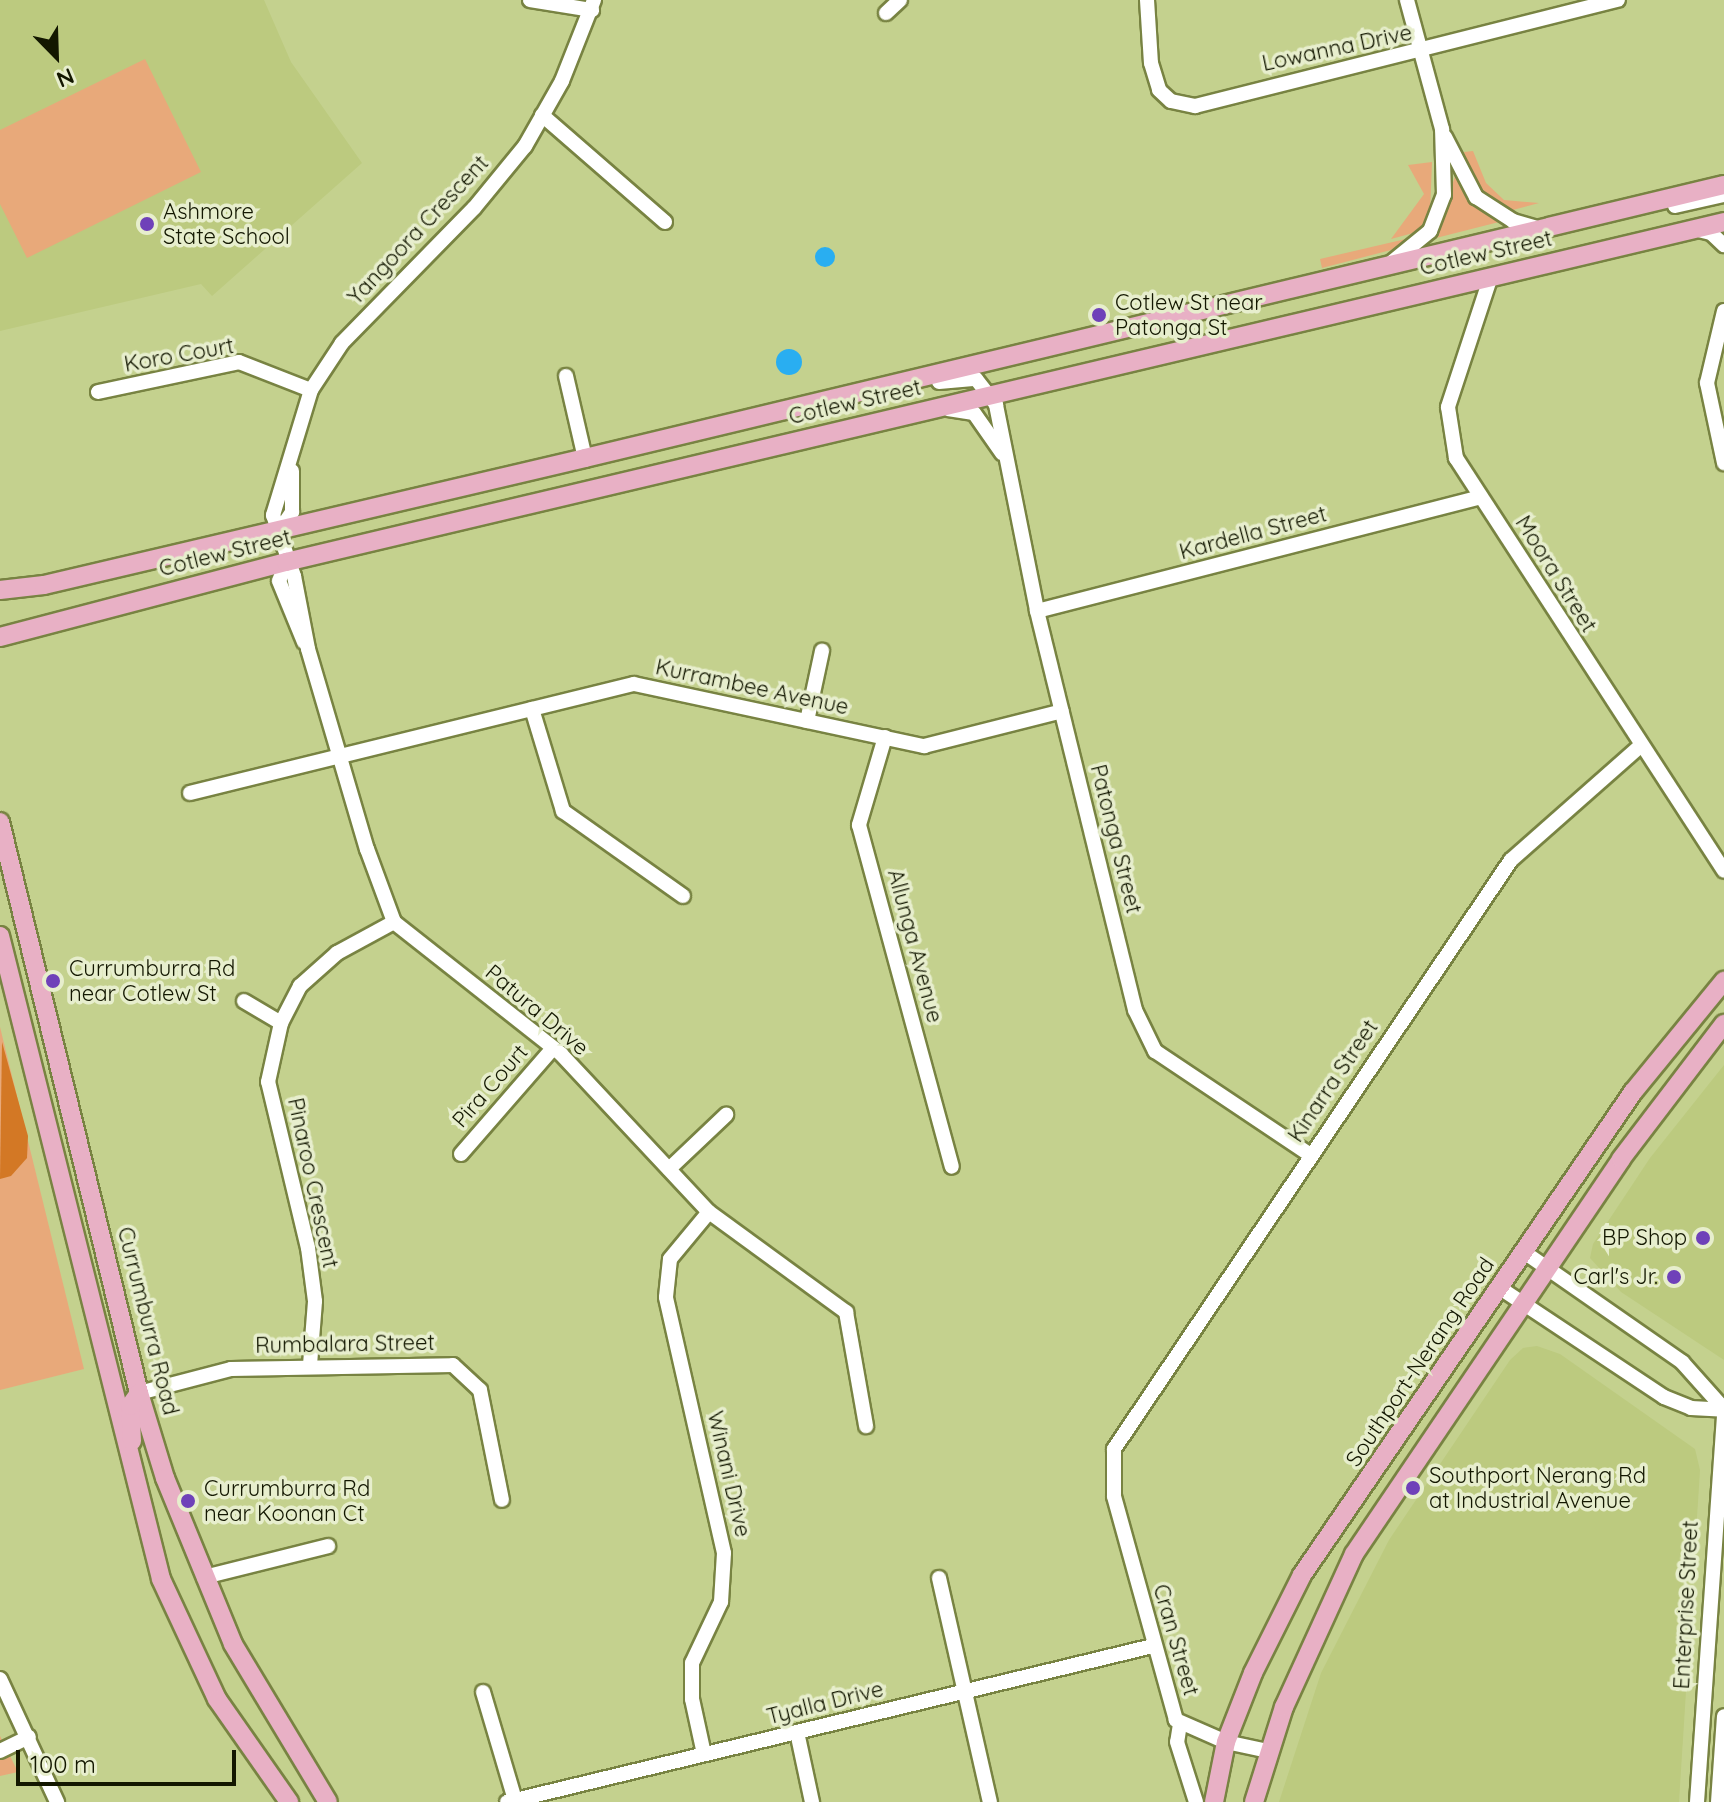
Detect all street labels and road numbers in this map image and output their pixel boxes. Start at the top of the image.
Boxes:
street label: Lowanna Drive [1260,19,1414,77]
street label: Yangoora Crescent [342,150,494,310]
street label: Cotlew Street [1417,225,1555,281]
street label: Koro Court [122,332,236,378]
street label: Cotlew Street [786,374,924,430]
street label: Kardella Street [1176,501,1330,565]
street label: Moora Street [1510,511,1602,637]
street label: Cotlew Street [156,524,294,582]
street label: Kurrambee Avenue [653,654,851,720]
street label: Patonga Street [1085,762,1147,916]
street label: Allunga Avenue [882,866,948,1026]
street label: Patura Drive [480,959,594,1061]
street label: Kinarra Street [1282,1015,1384,1147]
street label: Pira Court [447,1039,533,1133]
street label: Pinaroo Crescent [282,1095,344,1271]
street label: Currumburra Road [112,1224,184,1418]
street label: Southport-Nerang Road [1340,1253,1500,1471]
street label: Rumbalara Street [255,1329,435,1359]
street label: Winani Drive [702,1408,756,1540]
street label: Enterprise Street [1668,1520,1704,1690]
street label: Cran Street [1147,1581,1205,1699]
street label: Tyalla Drive [764,1676,886,1730]

